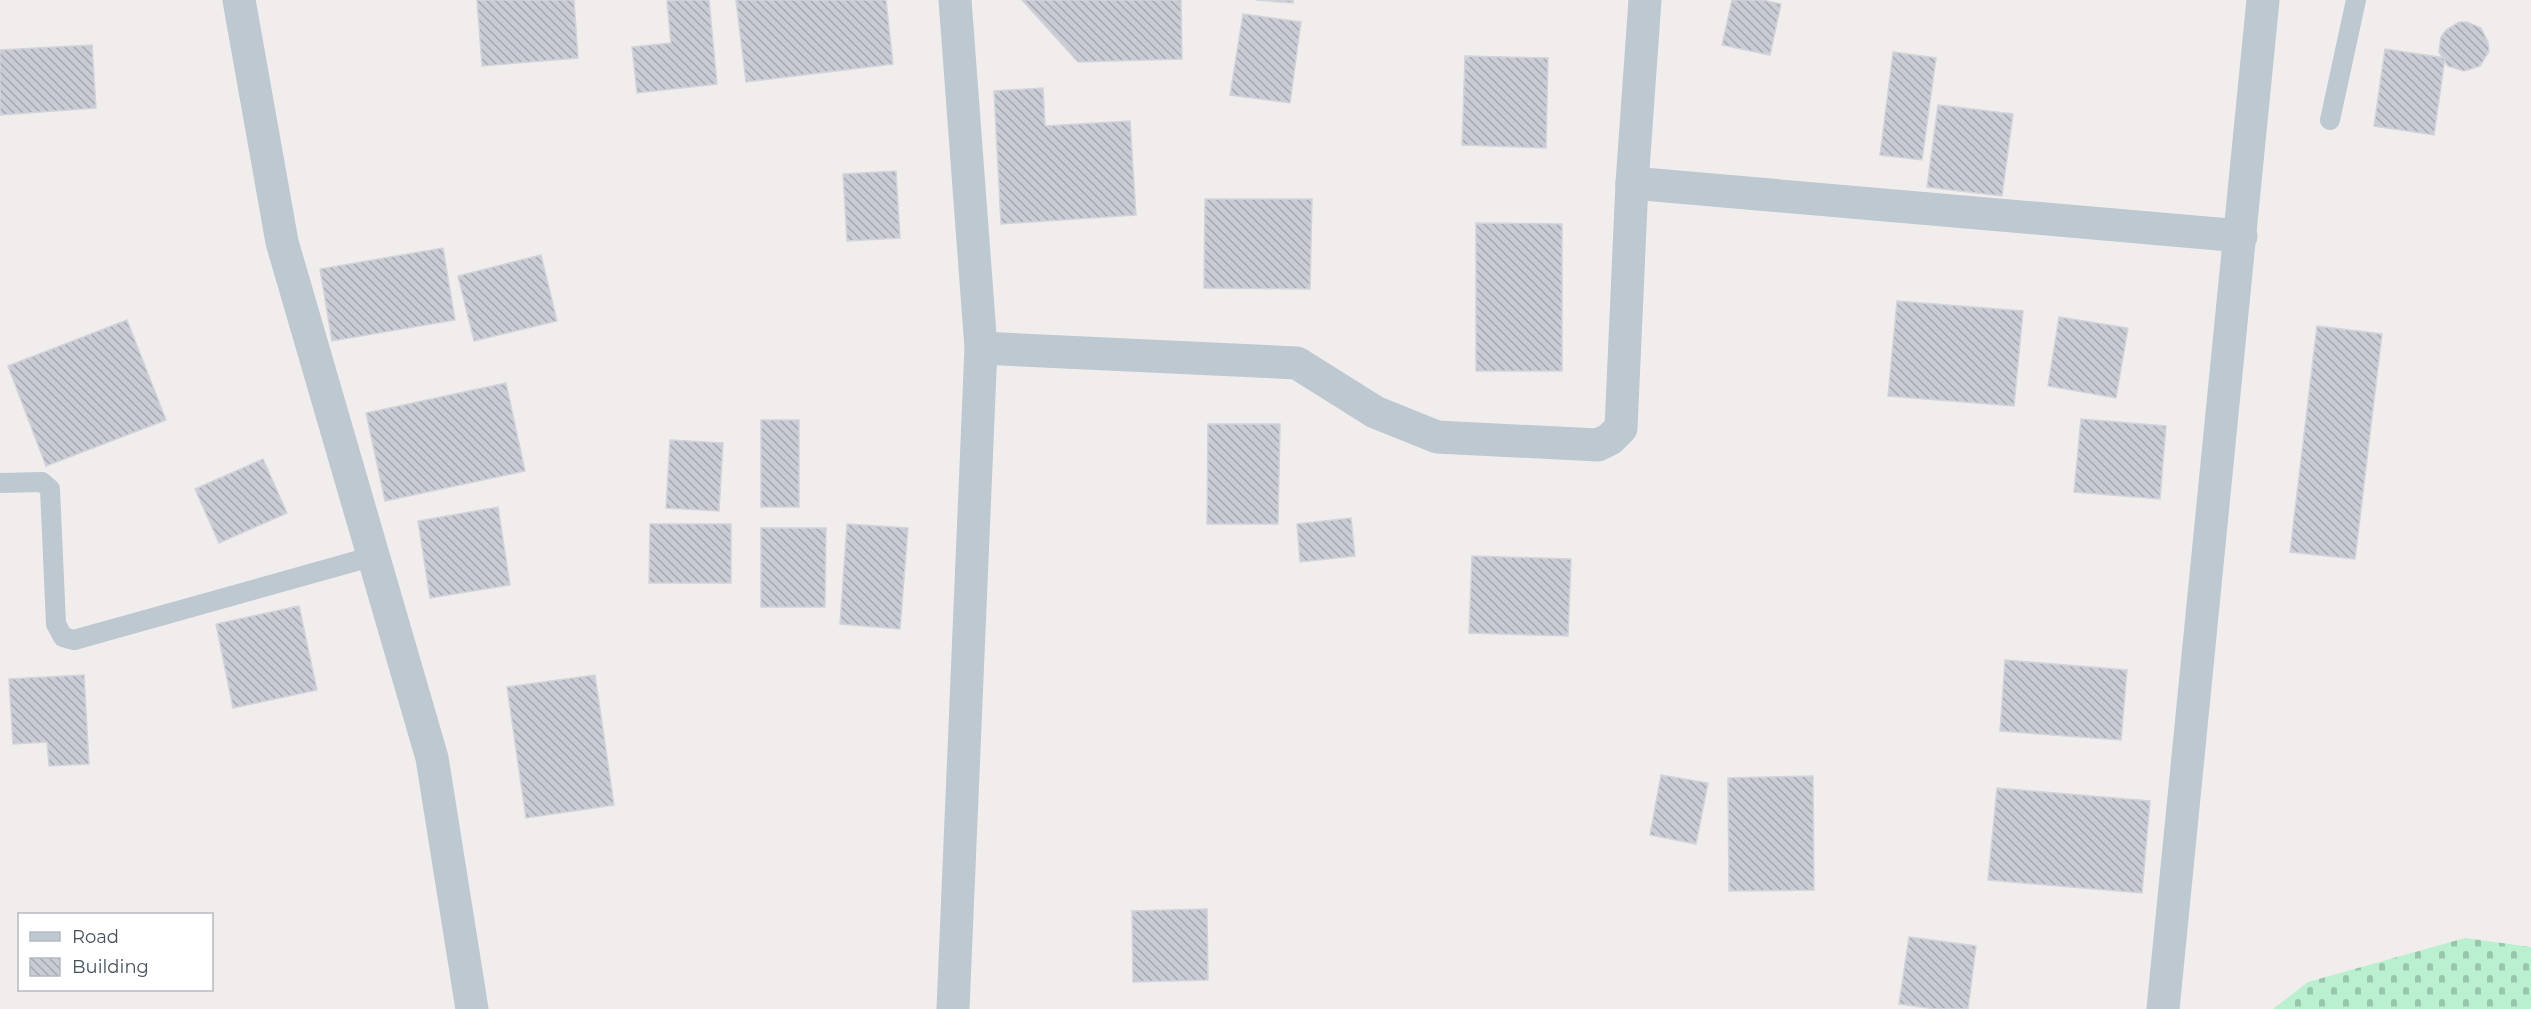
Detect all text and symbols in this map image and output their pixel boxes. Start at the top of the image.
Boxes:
legend [18,913,213,991]
text: Road [72,926,119,948]
text: Building [72,956,149,978]

